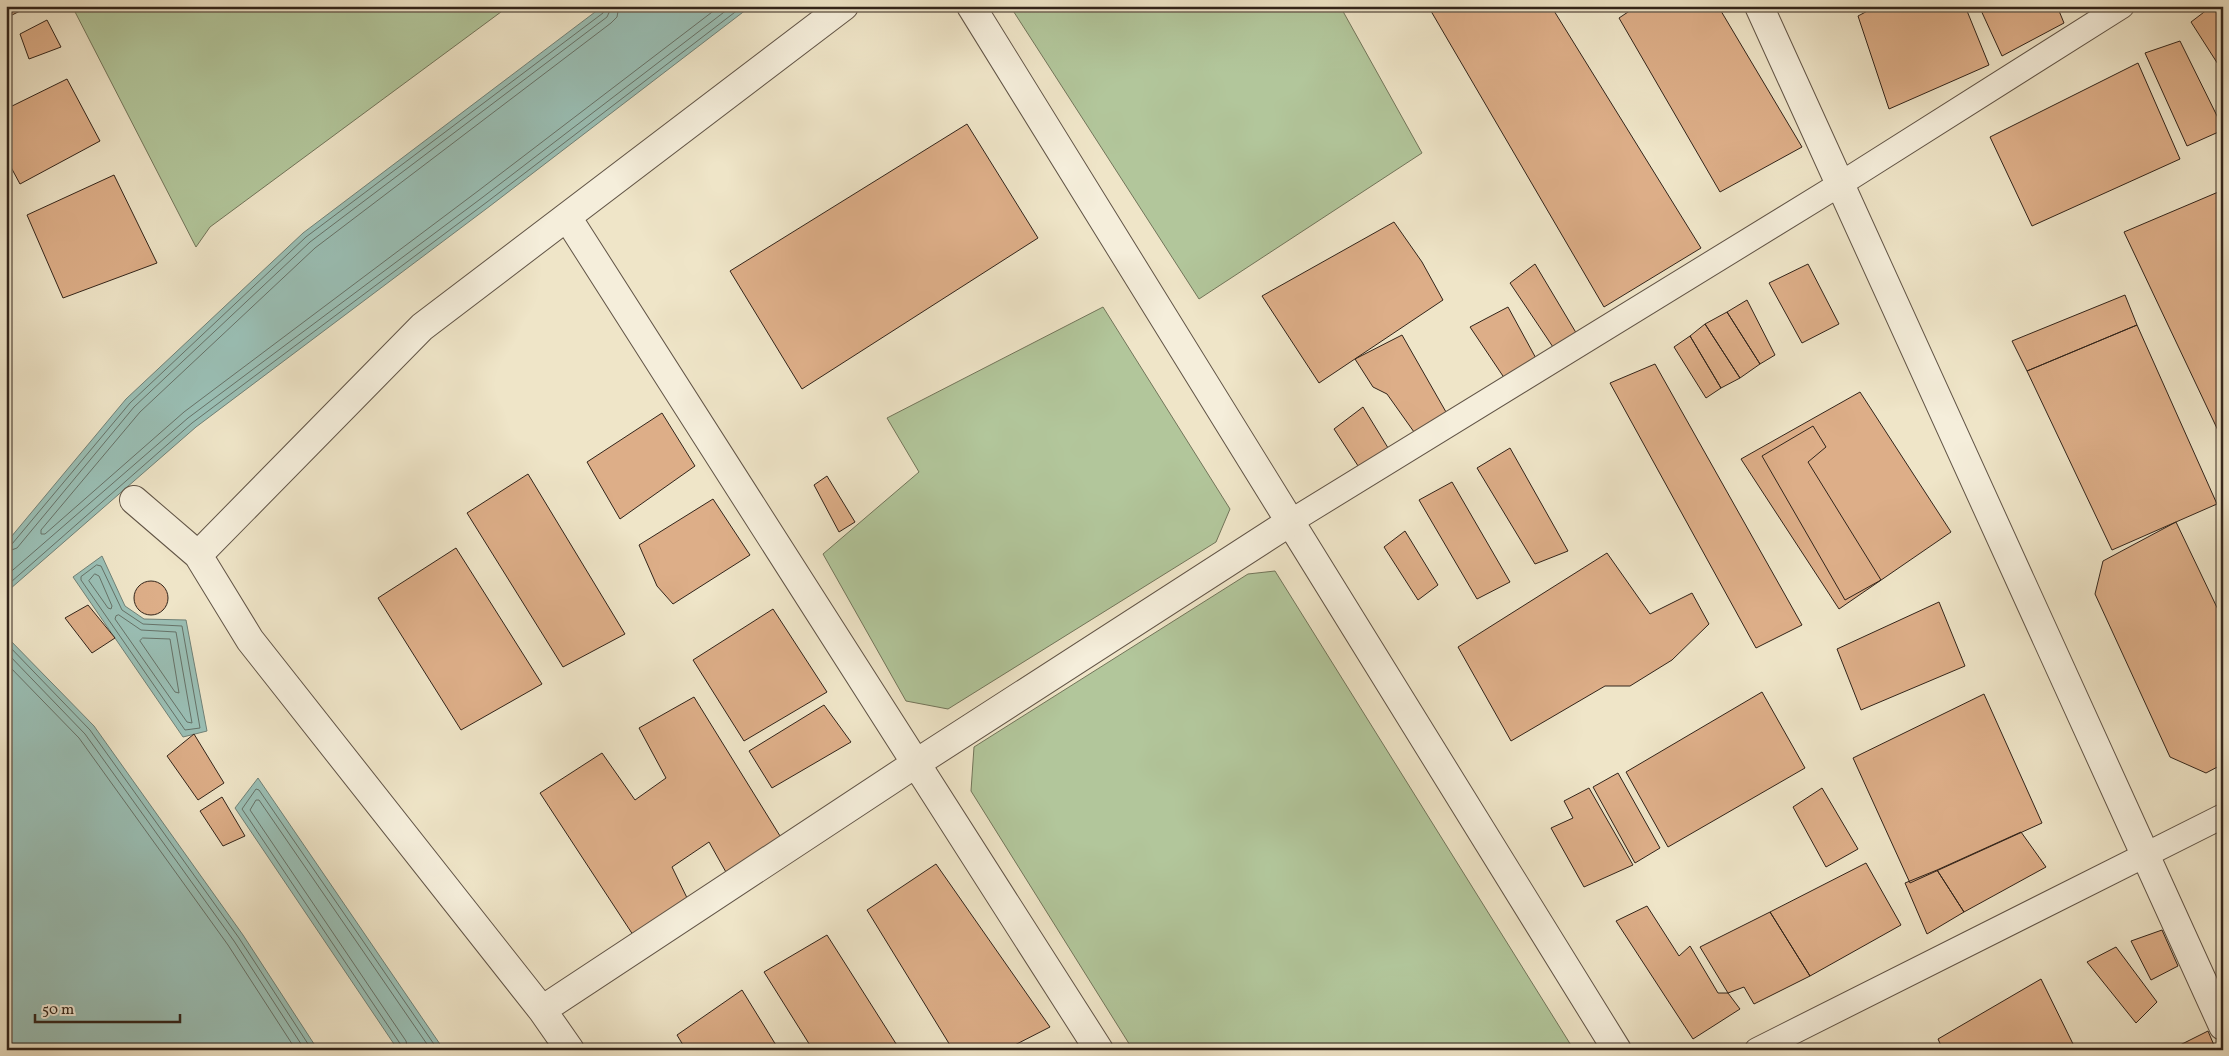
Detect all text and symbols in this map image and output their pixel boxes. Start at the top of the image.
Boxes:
scale bar [35,991,180,1023]
text: 50 m [42,1000,74,1021]

